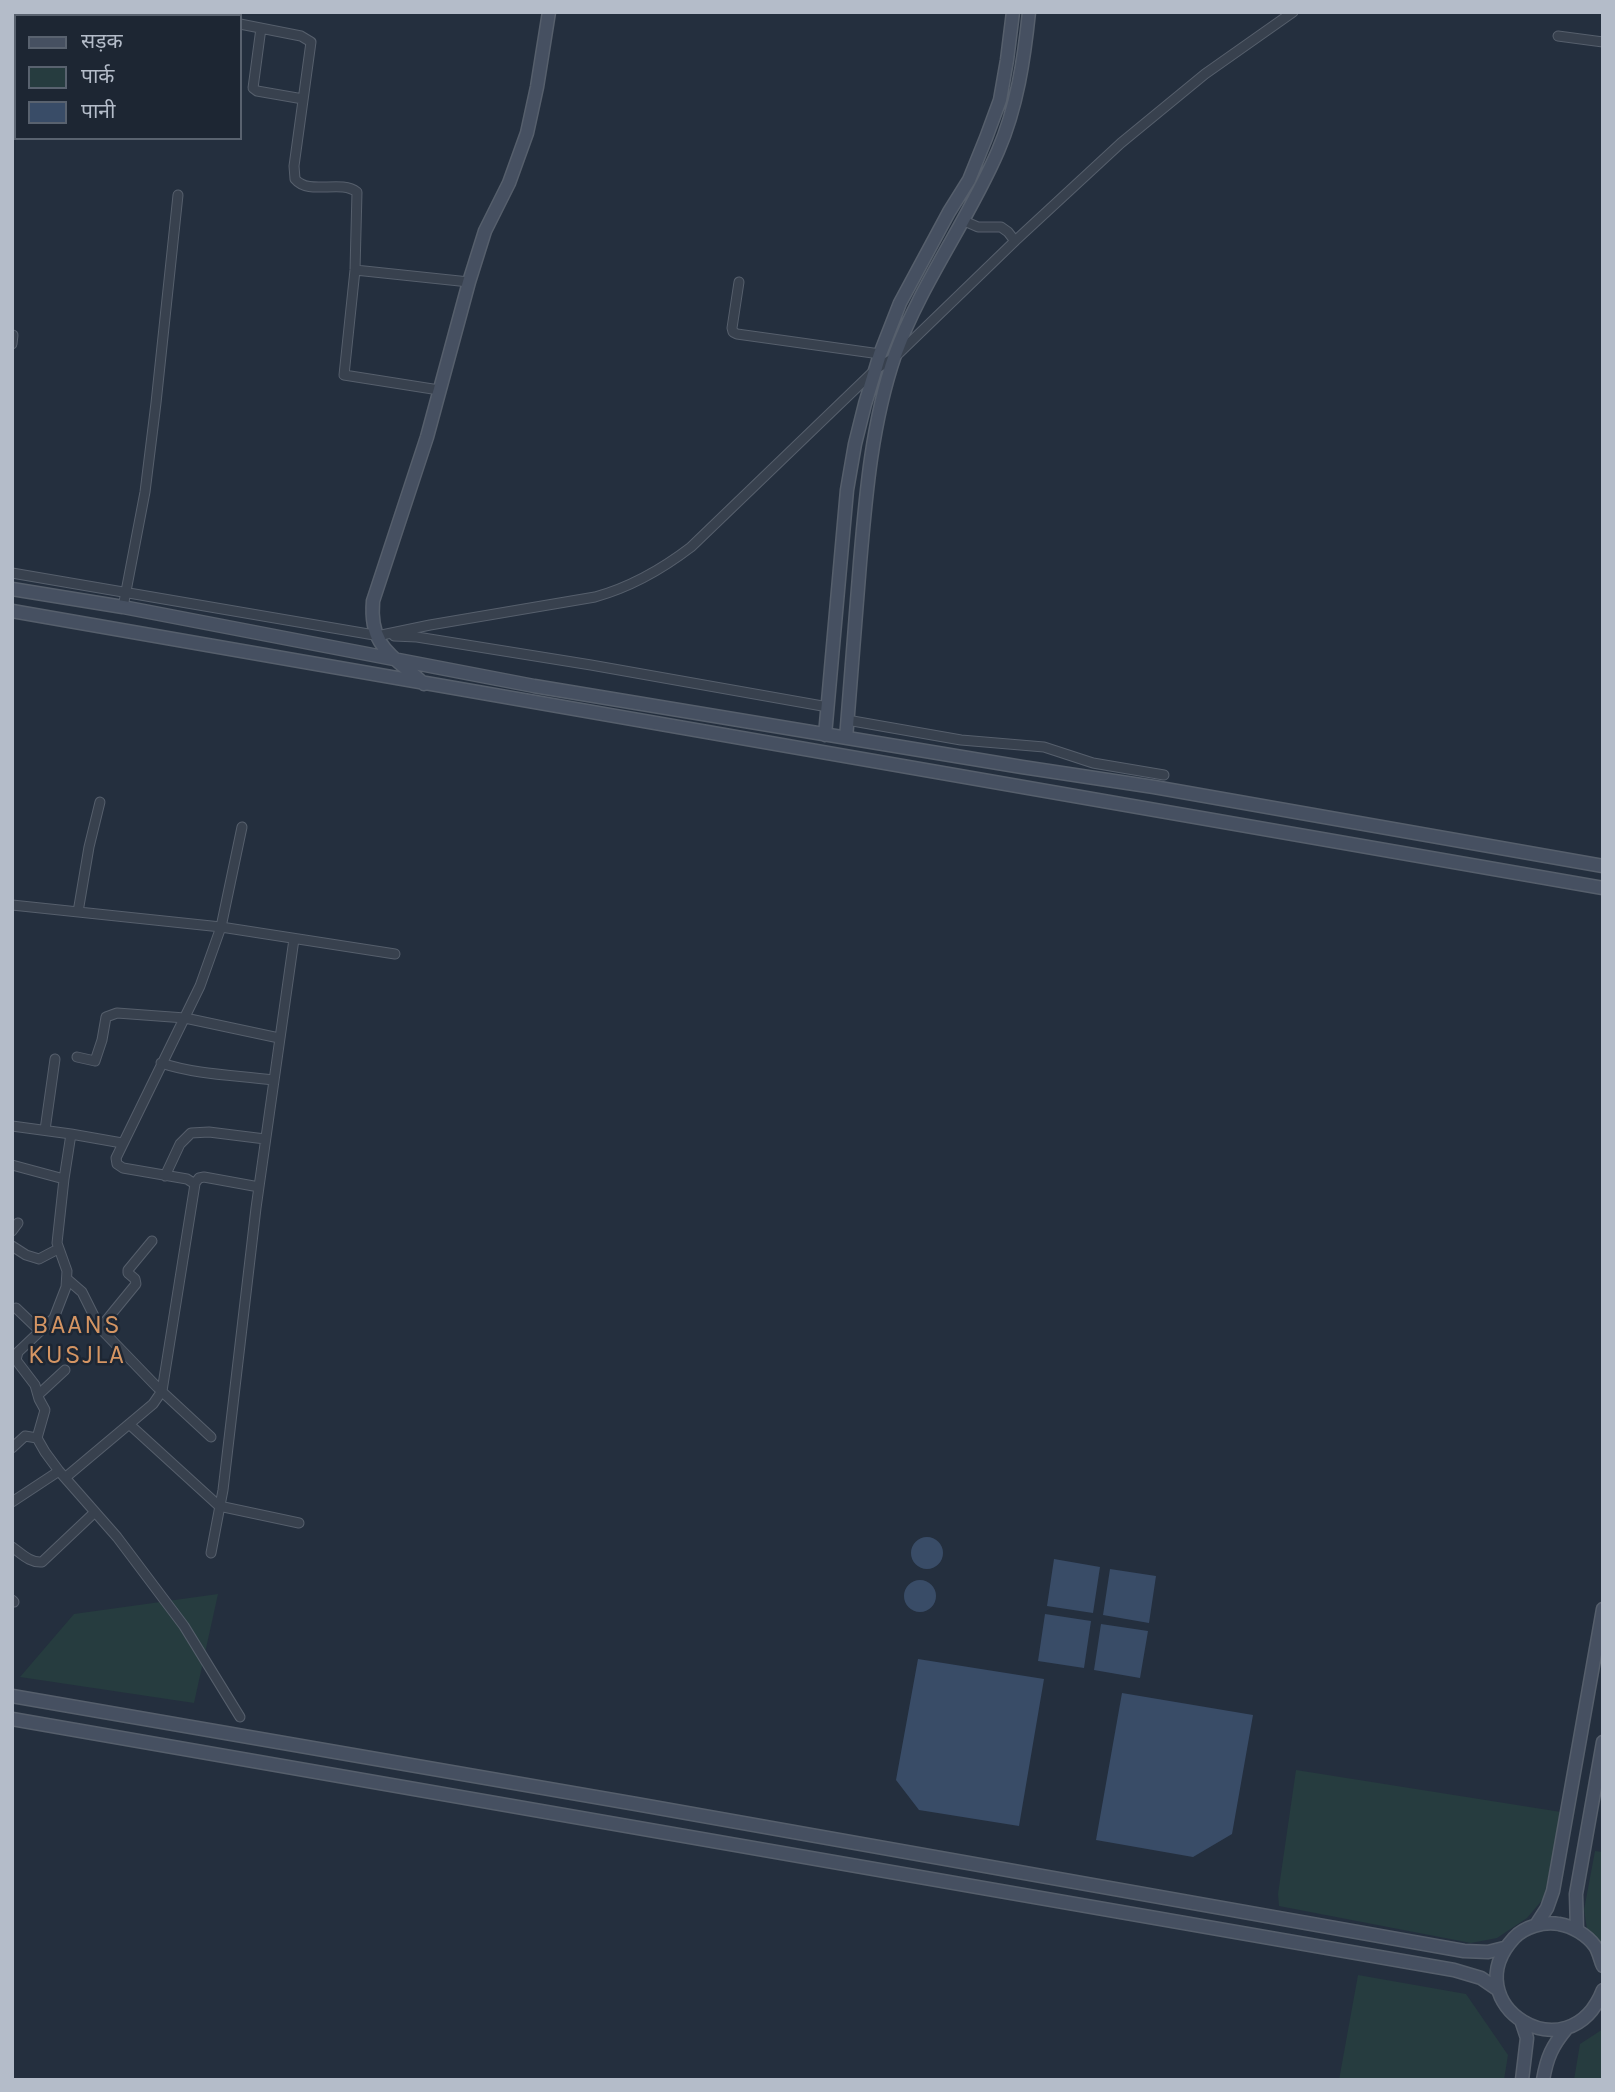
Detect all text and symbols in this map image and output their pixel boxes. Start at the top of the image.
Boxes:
legend [14,14,242,140]
text: सड़क [81,29,123,53]
text: पार्क [81,64,115,88]
text: पानी [81,99,115,123]
district label: BAANS KUSJLA [29,1310,125,1372]

